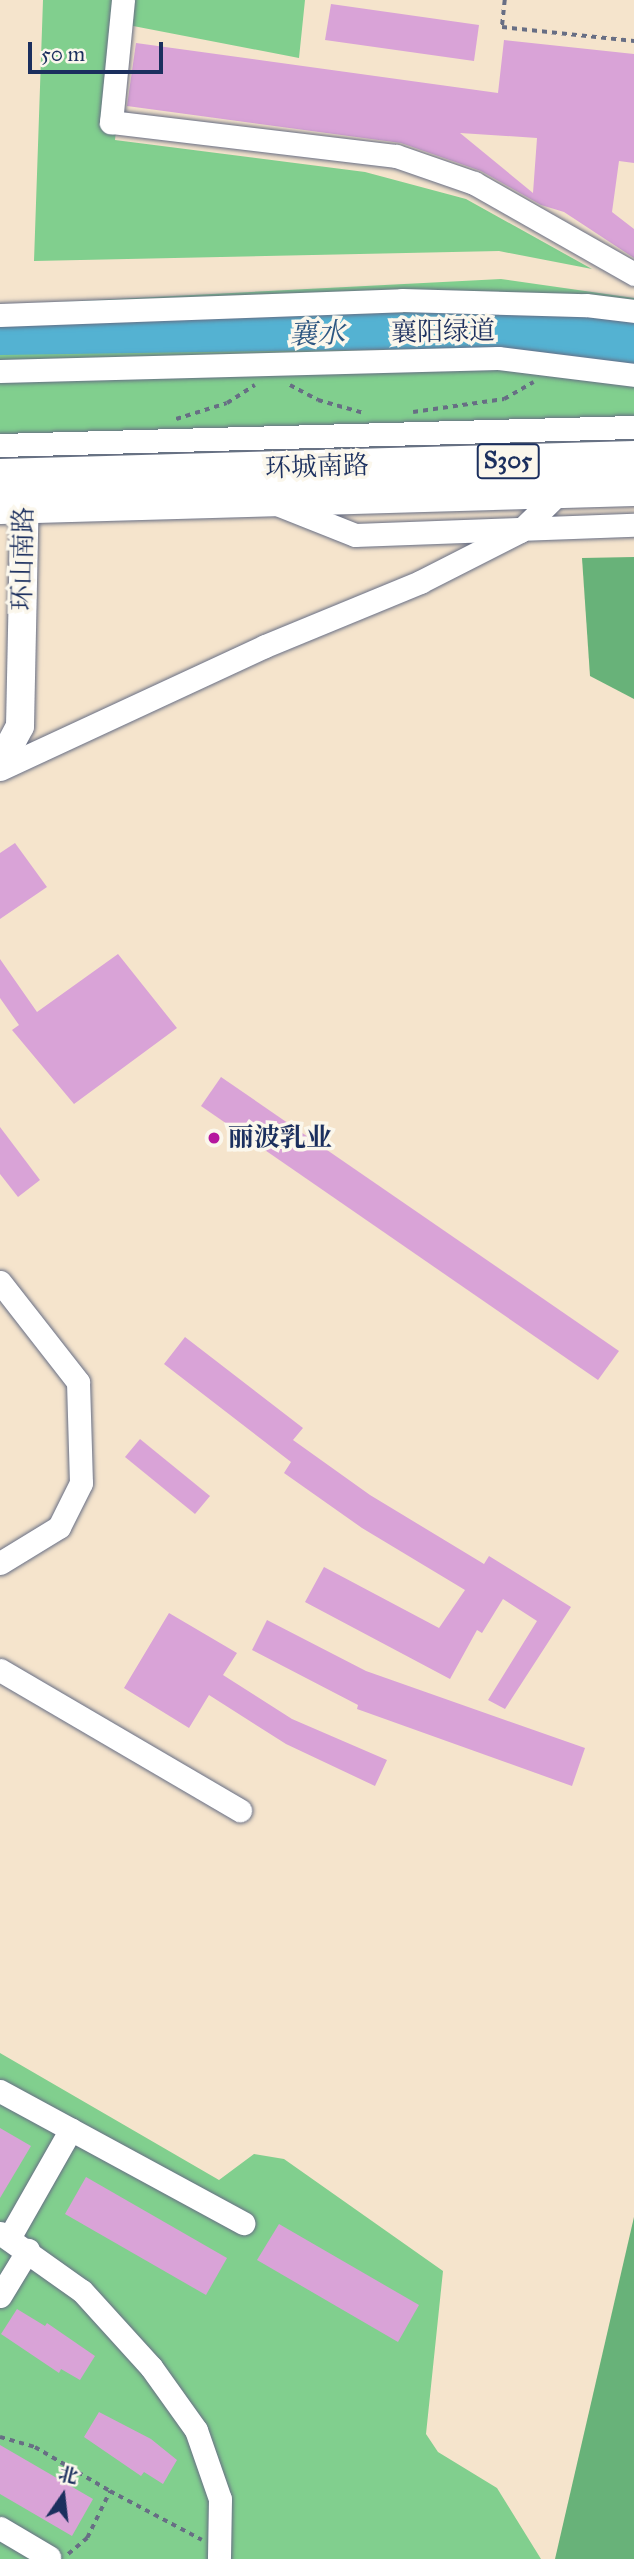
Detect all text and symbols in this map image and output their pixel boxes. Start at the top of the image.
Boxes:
scale bar [32,28,166,72]
text: 50 m [41,41,85,67]
street label: 襄阳绿道 [391,315,495,349]
water label: 襄水 [288,316,346,352]
road number: S305 [476,440,540,482]
street label: 环城南路 [264,450,370,484]
street label: 环山南路 [6,507,40,611]
place label: 丽波乳业 [228,1122,332,1154]
marker: 丽波乳业 [206,1130,222,1146]
north arrow [28,2461,98,2531]
text: 北 [56,2462,80,2489]

